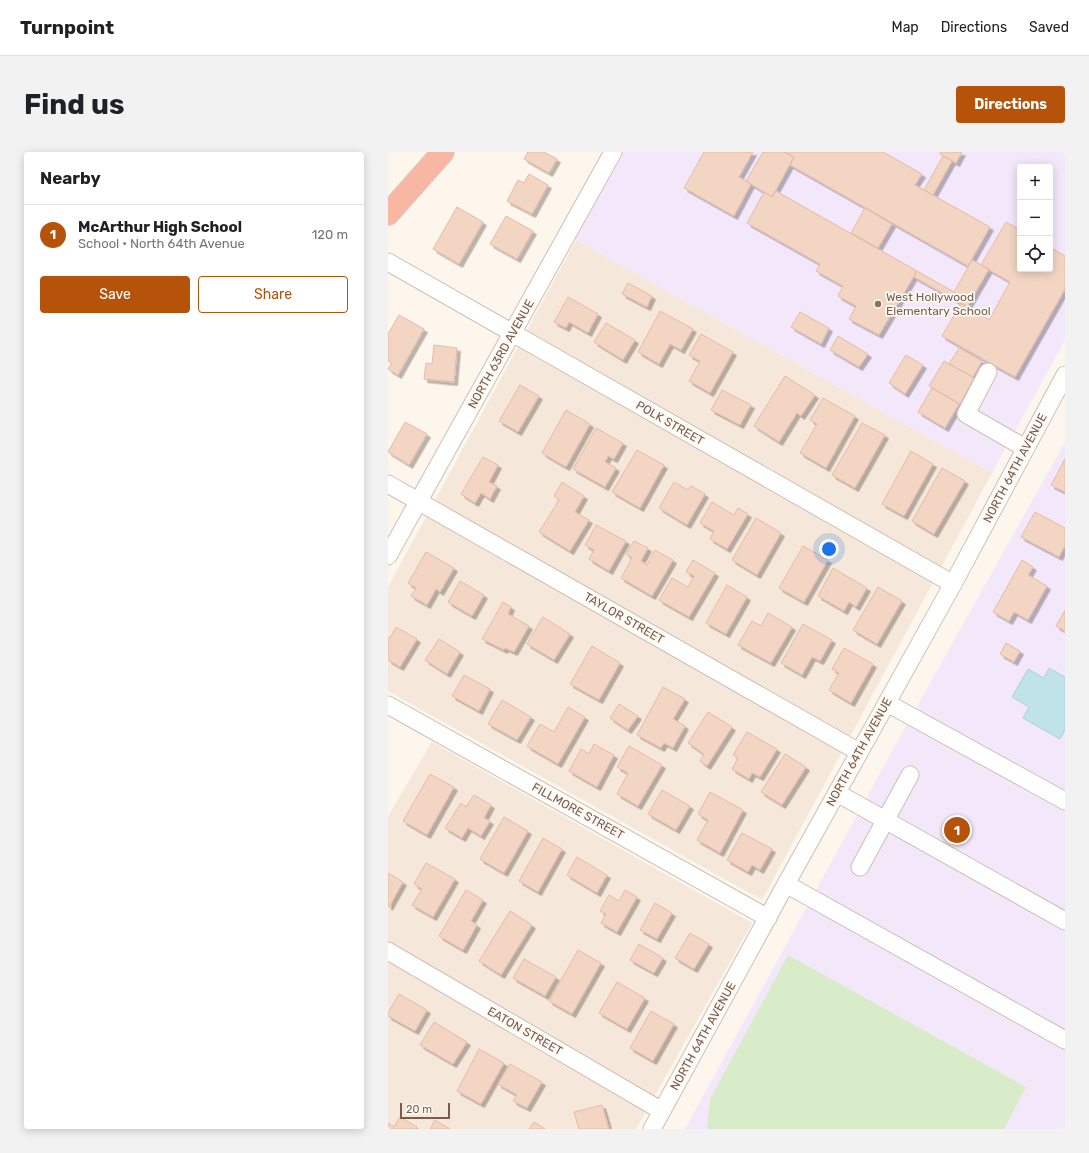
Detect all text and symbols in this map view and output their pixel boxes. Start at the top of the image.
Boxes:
text: Turnpoint [20,16,114,39]
text: Map [892,19,919,36]
text: Directions [941,19,1007,36]
text: Saved [1029,19,1069,36]
button: Directions [956,86,1065,123]
text: Find us [24,88,124,121]
map controls [1017,164,1053,272]
button: + [1017,164,1053,200]
text: Nearby [40,168,101,188]
button: − [1017,200,1053,236]
text: McArthur High School [78,218,242,236]
text: 1 [50,227,56,242]
text: 120 m [312,227,348,242]
text: School · North 64th Avenue [78,236,245,251]
button: locate [1017,236,1053,272]
button: Save [40,276,190,313]
button: Share [198,276,348,313]
place label: West Hollywood Elementary School [886,290,991,318]
street label: NORTH 63RD AVENUE [465,297,537,411]
marker: West Hollywood Elementary School [873,299,883,309]
street label: POLK STREET [633,398,707,448]
street label: NORTH 64TH AVENUE [980,411,1050,525]
your location [819,539,839,559]
street label: TAYLOR STREET [581,589,667,647]
street label: NORTH 64TH AVENUE [823,695,895,809]
street label: FILLMORE STREET [529,780,627,842]
pin: 1 [944,815,970,845]
street label: NORTH 64TH AVENUE [667,979,739,1093]
street label: EATON STREET [485,1004,565,1058]
scale bar [400,1101,450,1120]
text: 20 m [406,1103,432,1116]

